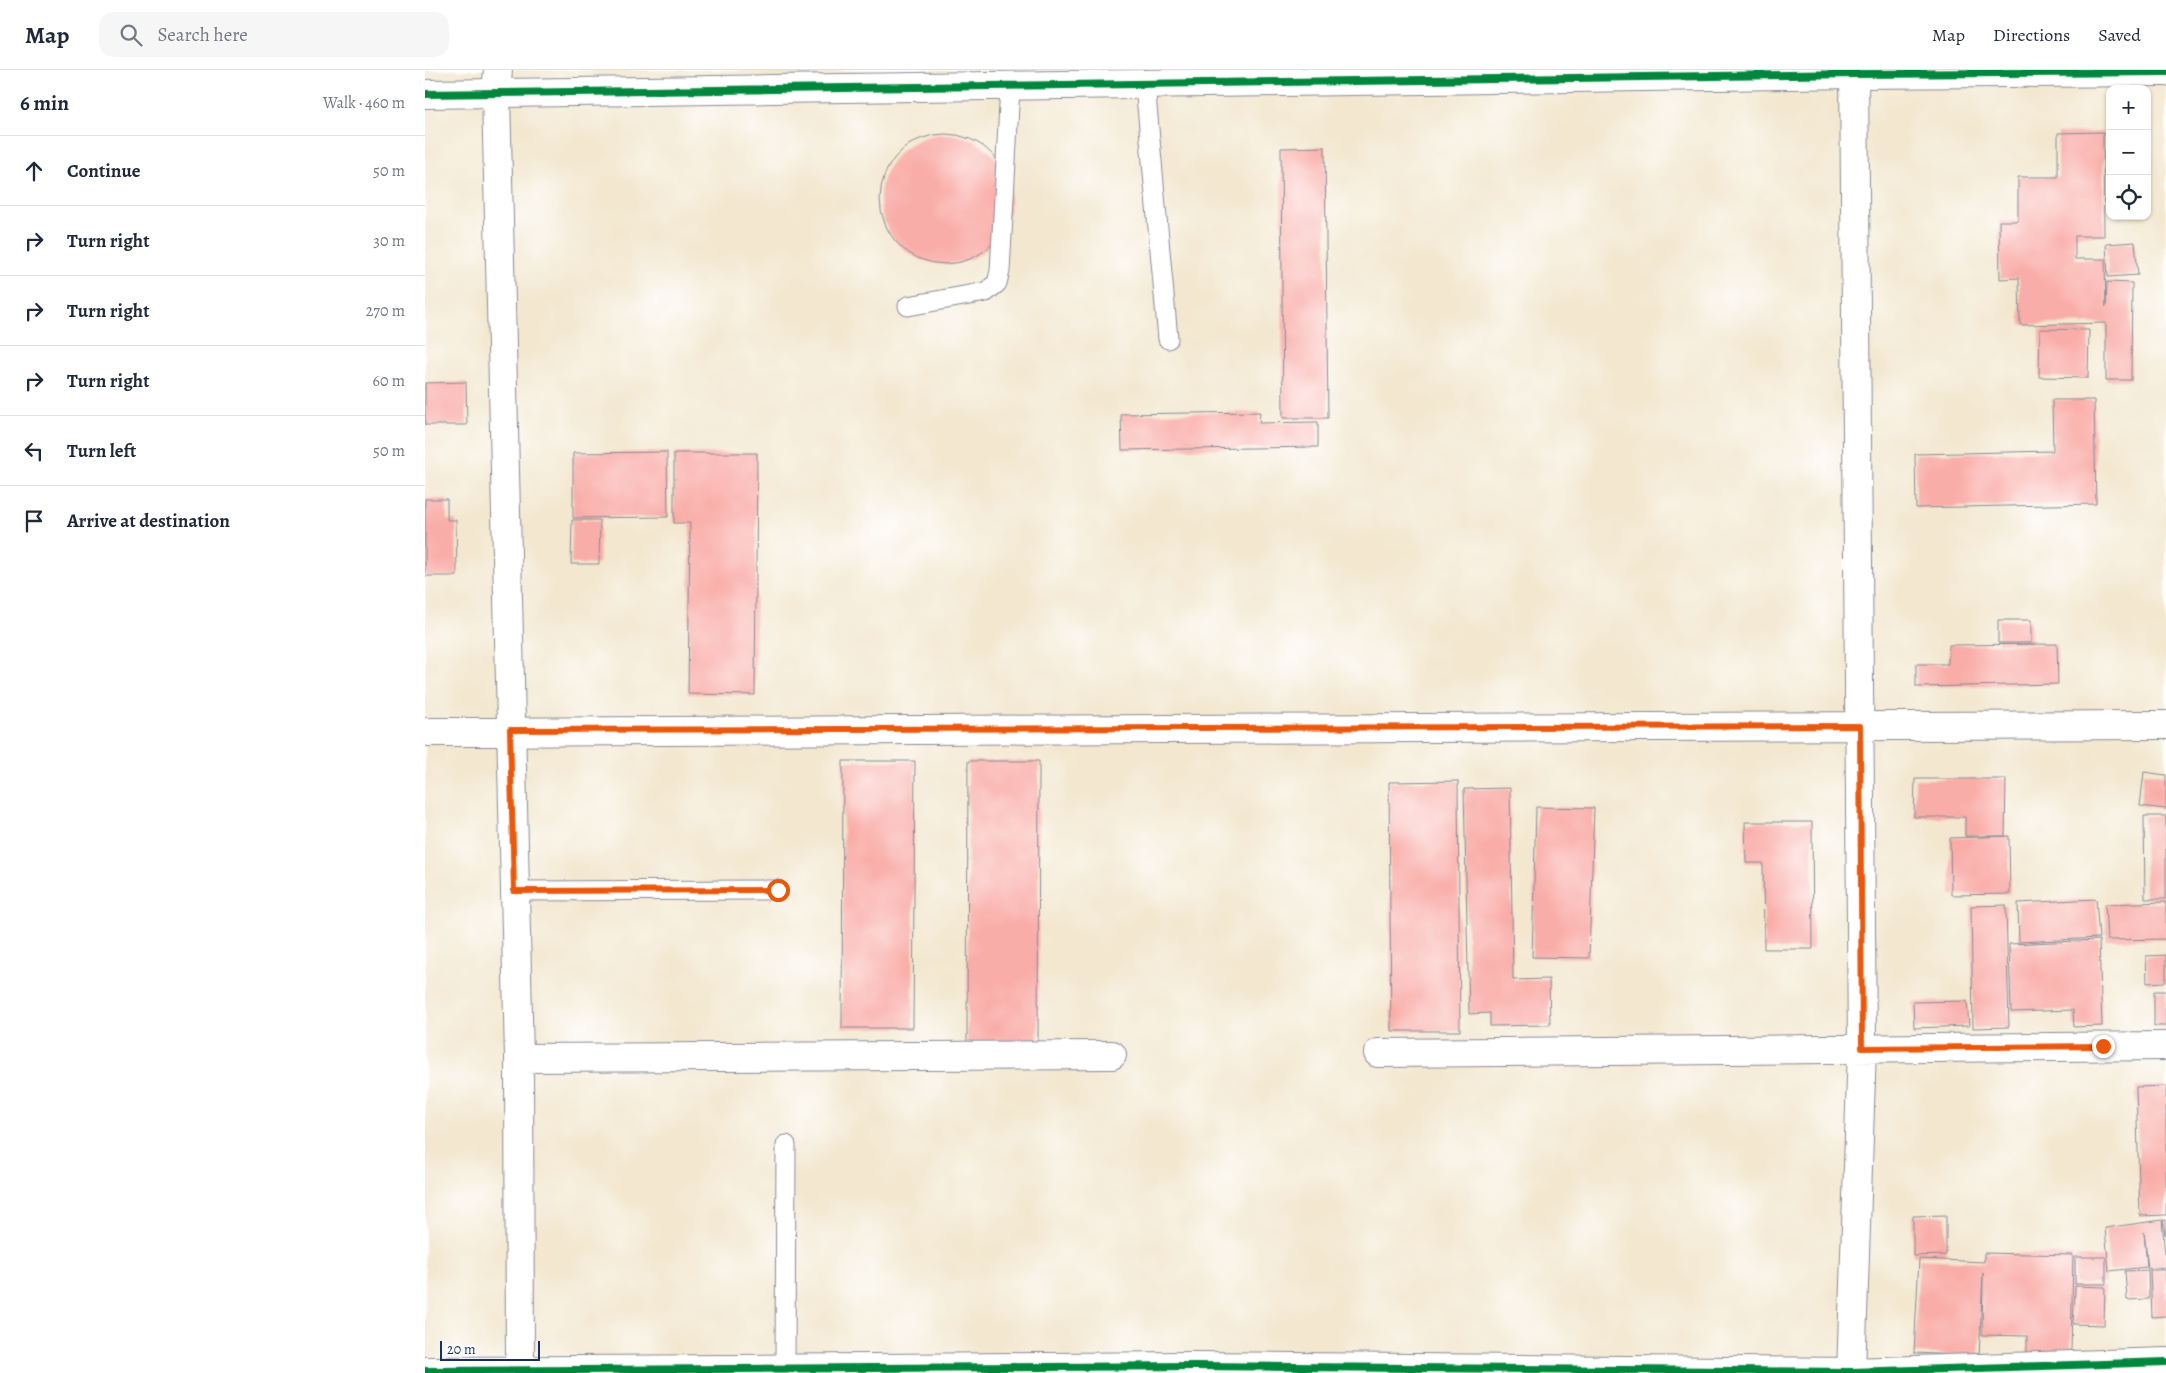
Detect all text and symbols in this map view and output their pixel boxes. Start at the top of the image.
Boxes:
search box [99,12,449,57]
text: Map [25,19,69,51]
icon: search [117,21,145,49]
text: Search here [157,22,248,48]
text: Map [1932,23,1965,47]
text: Directions [1993,23,2070,47]
text: Saved [2098,23,2141,47]
map controls [2106,85,2151,220]
button: + [2106,85,2151,130]
text: 6 min [20,89,69,117]
text: Walk · 460 m [323,92,405,114]
button: − [2106,130,2151,175]
icon: ahead [20,157,48,185]
text: Continue [67,158,141,184]
text: 50 m [373,160,405,182]
button: locate [2106,175,2151,220]
icon: right [20,227,48,255]
text: Turn right [67,228,149,254]
text: 30 m [373,230,405,252]
icon: right [20,297,48,325]
text: Turn right [67,298,149,324]
text: 270 m [366,300,405,322]
icon: right [20,367,48,395]
text: Turn right [67,368,149,394]
text: 60 m [373,370,405,392]
icon: left [20,437,48,465]
text: Turn left [67,438,136,464]
text: 50 m [373,440,405,462]
icon: arrive [20,507,48,535]
text: Arrive at destination [67,508,230,534]
route start [767,879,790,902]
route end [2092,1035,2115,1058]
scale bar [440,1338,540,1361]
text: 20 m [447,1340,476,1359]

